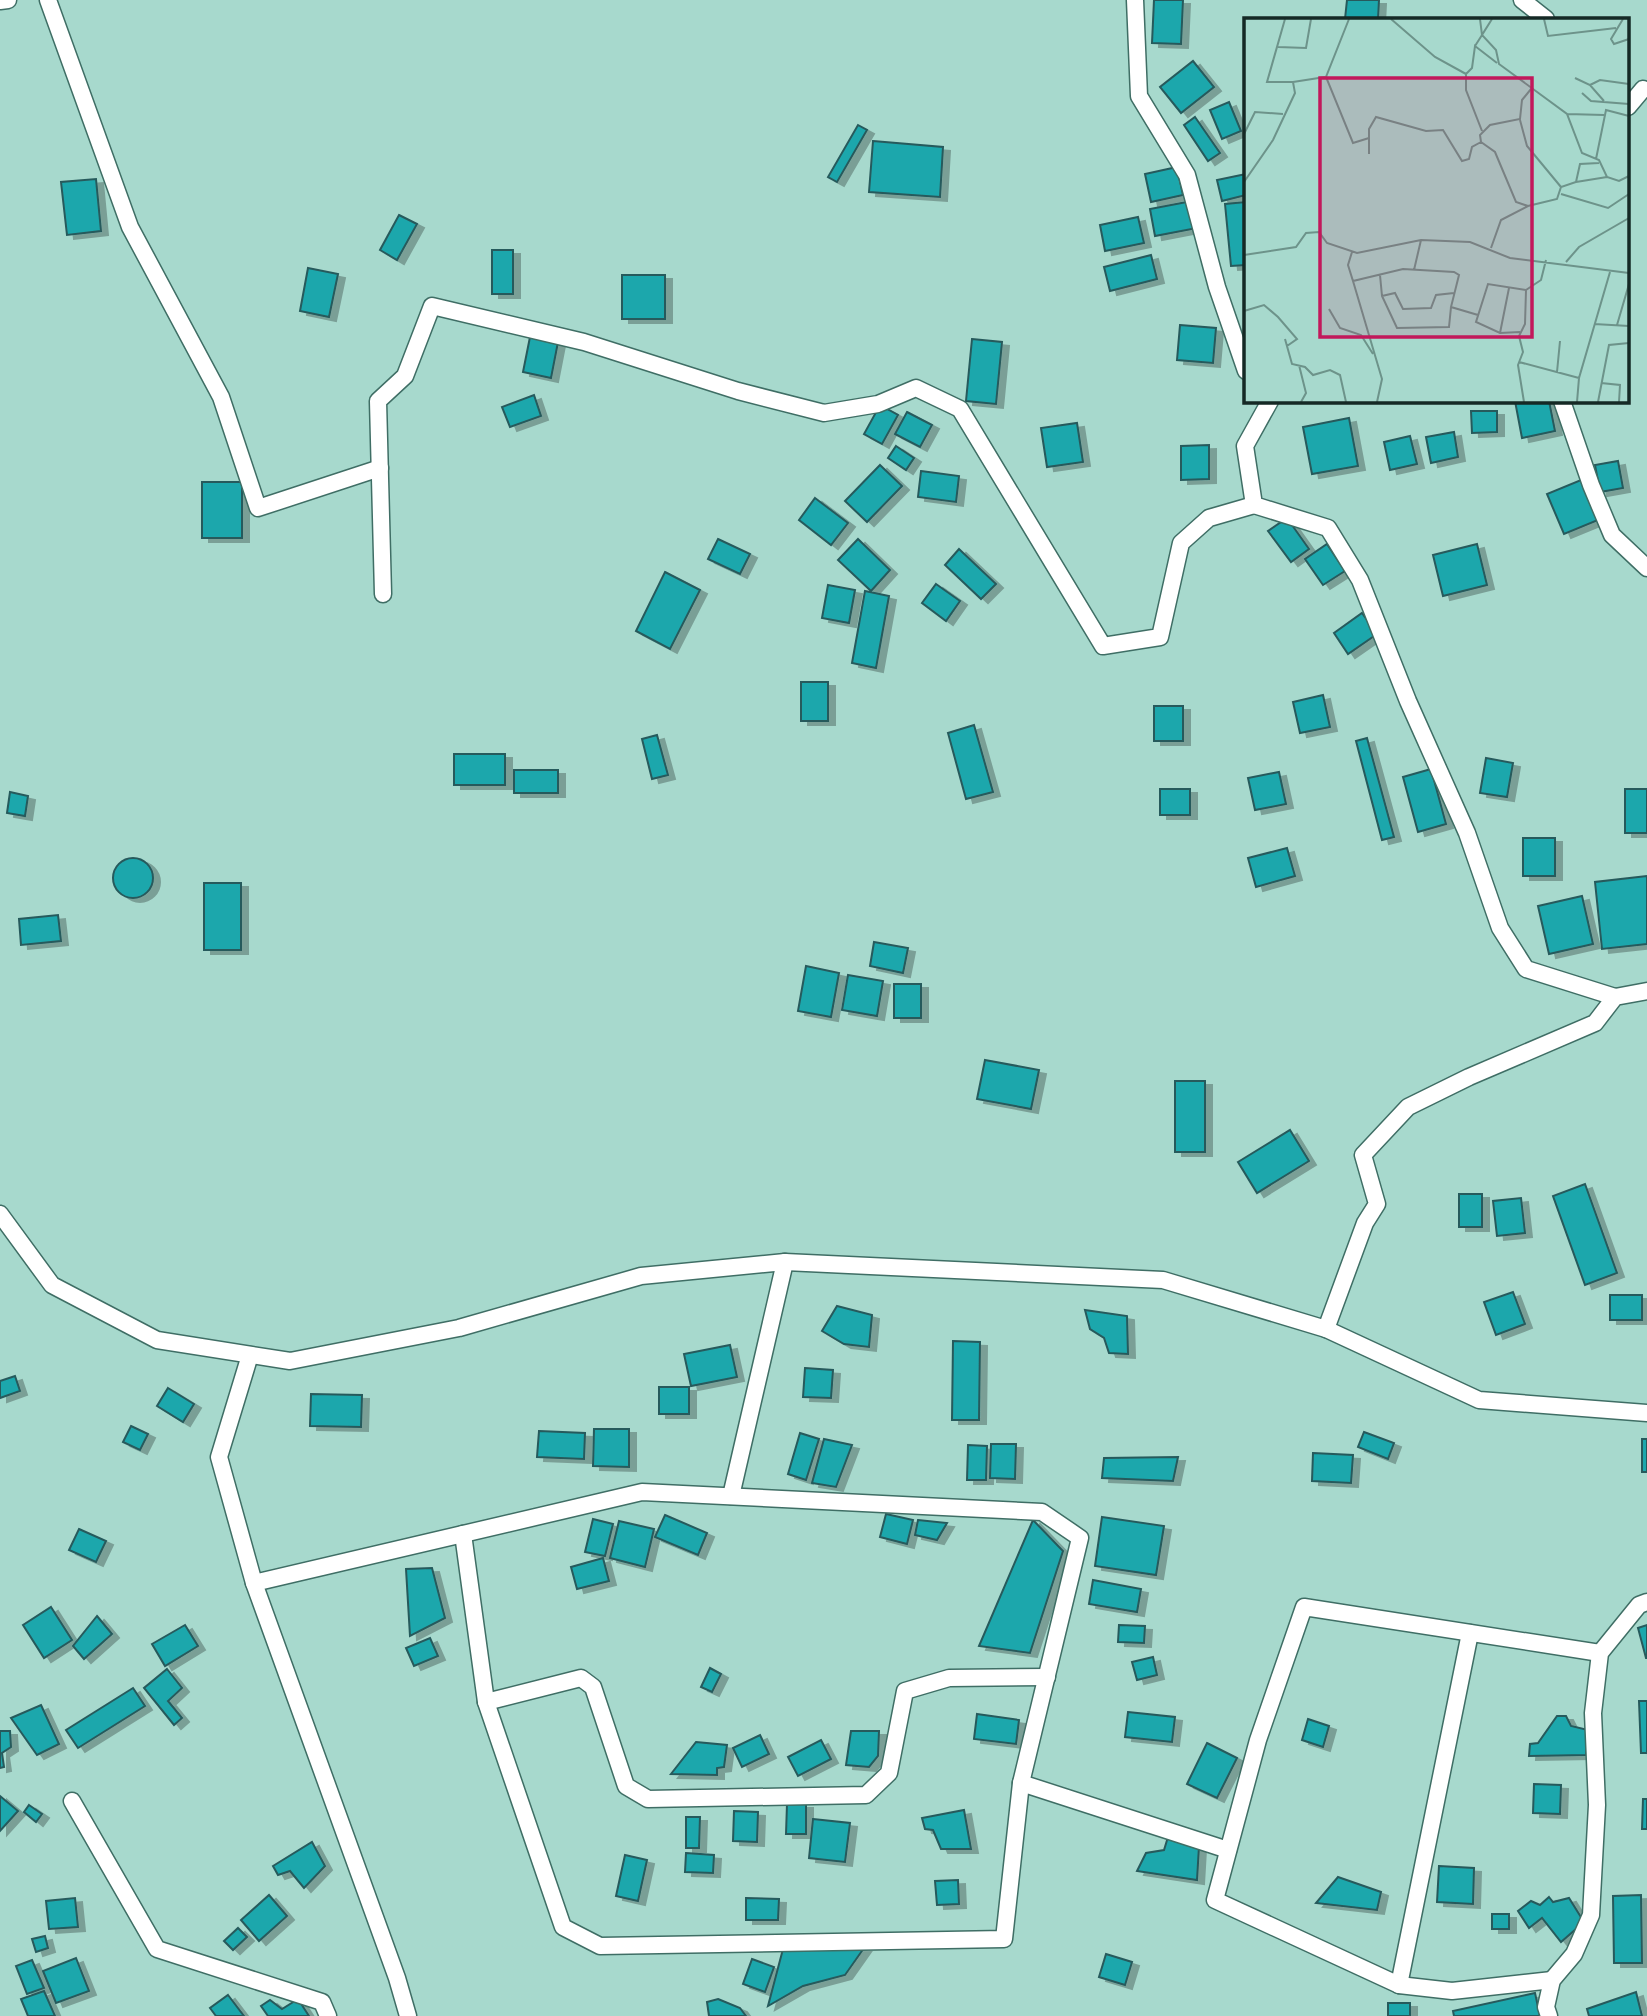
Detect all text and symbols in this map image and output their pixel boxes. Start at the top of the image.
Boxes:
inset map [1244,18,1630,402]

